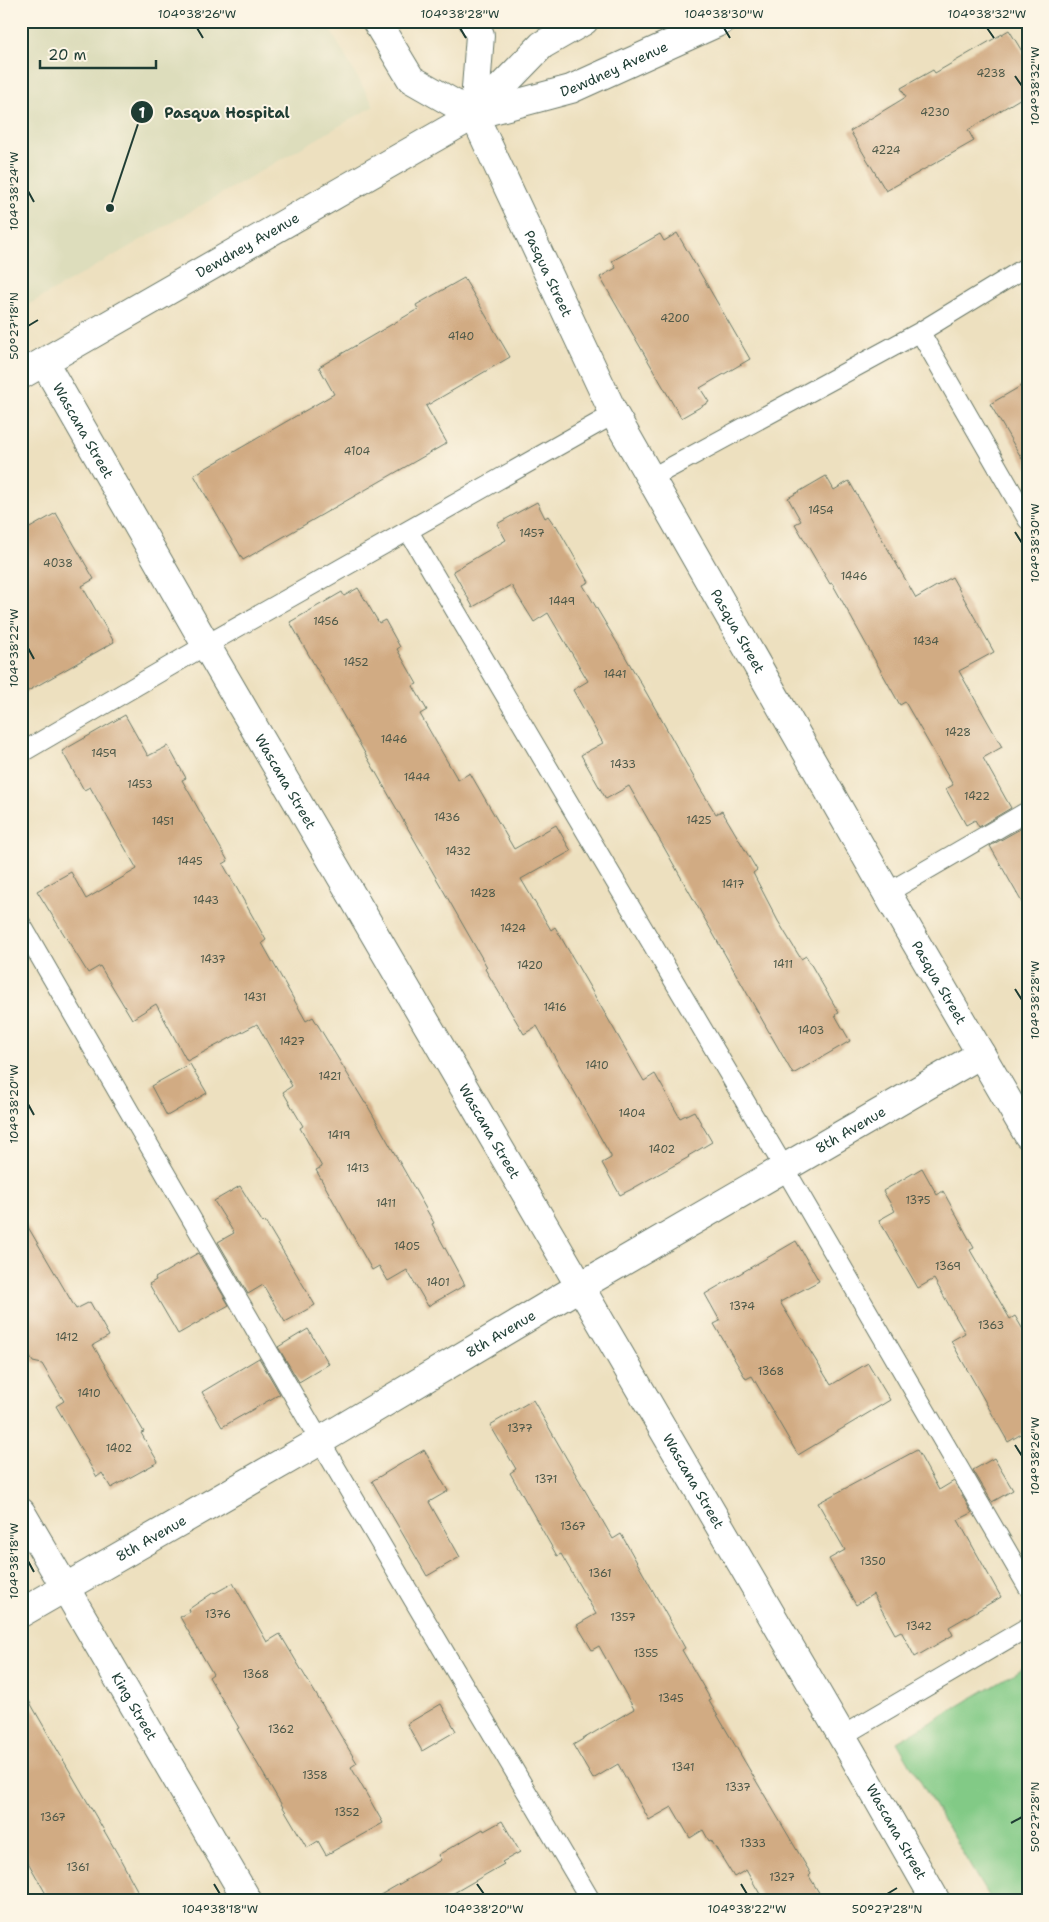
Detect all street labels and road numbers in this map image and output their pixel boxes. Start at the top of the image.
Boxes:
street label: Dewdney Avenue [558,37,671,101]
street label: Dewdney Avenue [192,208,302,282]
street label: Pasqua Street [520,227,576,320]
street label: Wascana Street [49,380,118,481]
street label: Pasqua Street [707,586,769,676]
street label: Wascana Street [251,731,320,832]
street label: Pasqua Street [908,937,970,1027]
street label: Wascana Street [455,1081,524,1182]
street label: 8th Avenue [812,1102,889,1157]
street label: 8th Avenue [462,1306,539,1361]
street label: Wascana Street [659,1430,728,1532]
street label: 8th Avenue [113,1511,190,1566]
street label: King Street [108,1669,161,1744]
street label: Wascana Street [862,1781,931,1883]

